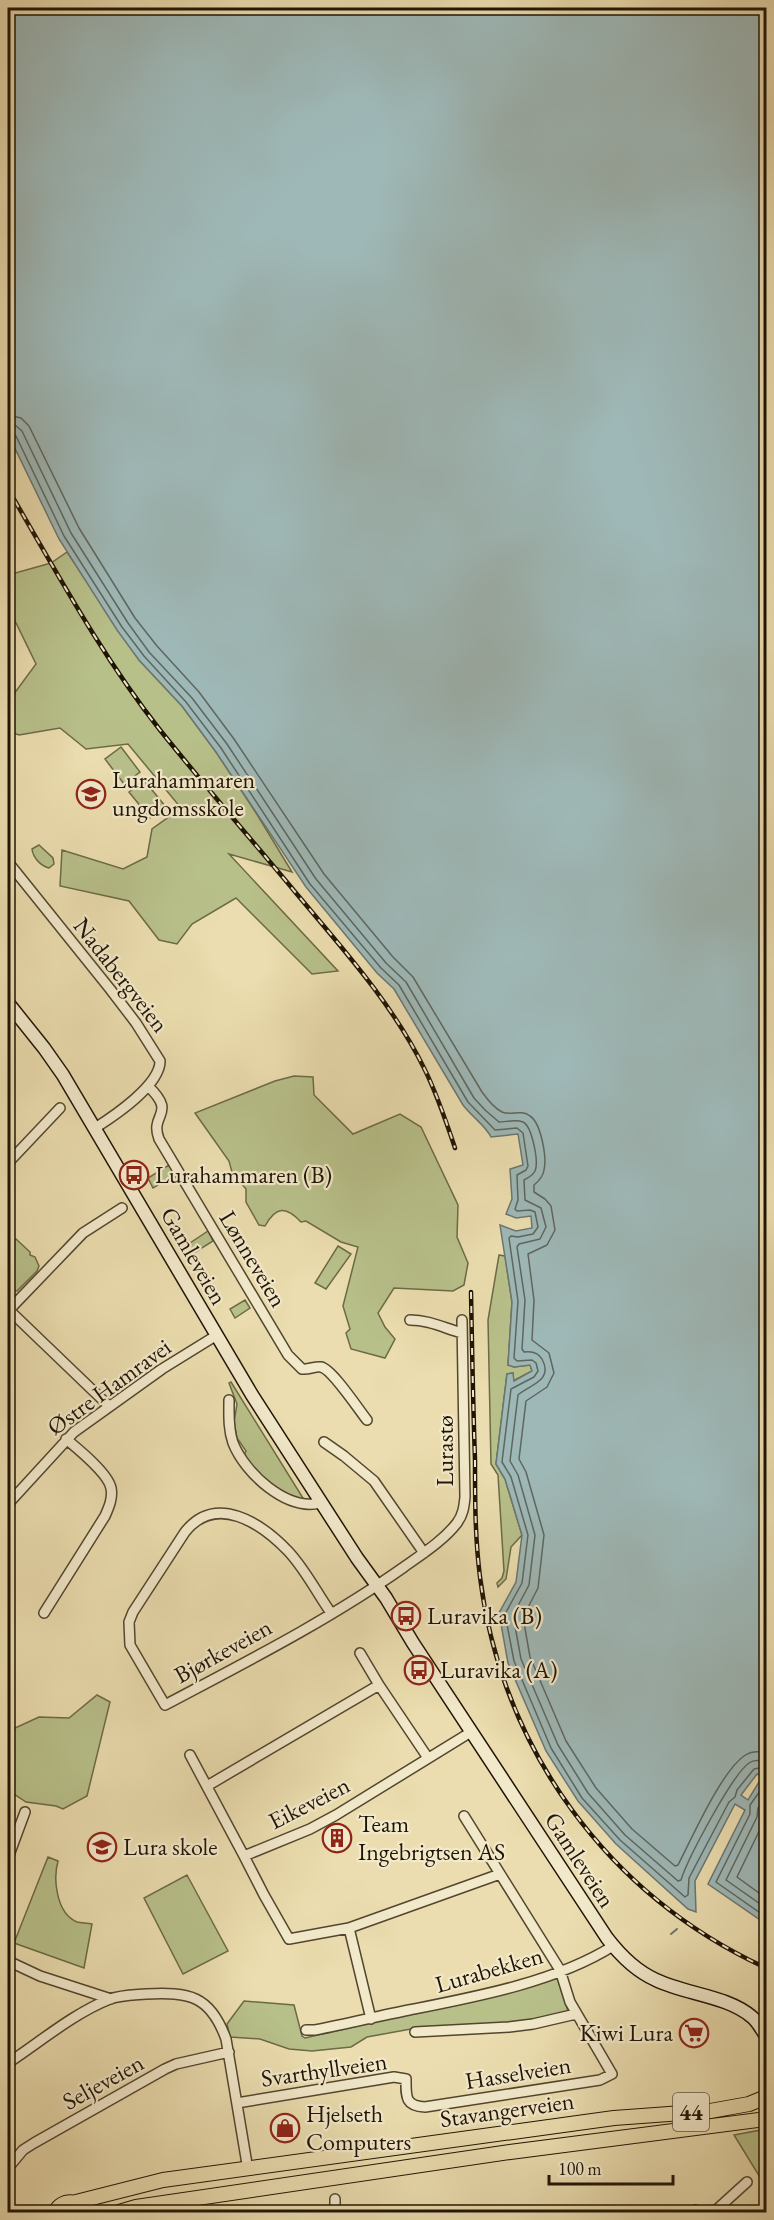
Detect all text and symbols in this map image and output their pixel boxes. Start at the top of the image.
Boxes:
place label: Lurahammaren ungdomsskole [112,764,255,823]
school or university icon: Lurahammaren ungdomsskole [75,778,107,810]
street label: Nadabergveien [67,911,176,1039]
bus stop icon: Lurahammaren (B) [118,1159,150,1191]
place label: Lurahammaren (B) [155,1159,332,1190]
street label: Gamleveien [154,1201,235,1311]
street label: Lønneveien [212,1205,295,1313]
street label: Østre Hamravei [41,1331,177,1442]
street label: Lurastø [429,1415,460,1487]
bus stop icon: Luravika (B) [390,1600,422,1632]
place label: Luravika (B) [427,1600,542,1631]
street label: Bjørkeveien [168,1611,277,1690]
bus stop icon: Luravika (A) [403,1654,435,1686]
place label: Luravika (A) [440,1654,558,1685]
street label: Eikeveien [263,1769,355,1836]
street label: Gamleveien [538,1806,623,1914]
place label: Team Ingebrigtsen AS [358,1808,505,1867]
building icon: Team Ingebrigtsen AS [321,1822,353,1854]
school or university icon: Lura skole [86,1831,118,1863]
place label: Lura skole [123,1831,218,1862]
street label: Lurabekken [431,1939,547,2000]
place label: Kiwi Lura [579,2017,673,2048]
supermarket icon: Kiwi Lura [678,2017,710,2049]
street label: Svarthyllveien [259,2045,389,2094]
street label: Seljeveien [57,2046,149,2117]
street label: Hasselveien [463,2049,573,2096]
street label: Stavangerveien [438,2085,576,2134]
road number: 44 [673,2093,709,2131]
place label: Hjelseth Computers [306,2098,411,2157]
shop icon: Hjelseth Computers [269,2112,301,2144]
scale bar [549,2148,674,2186]
text: 100 m [558,2157,602,2180]

